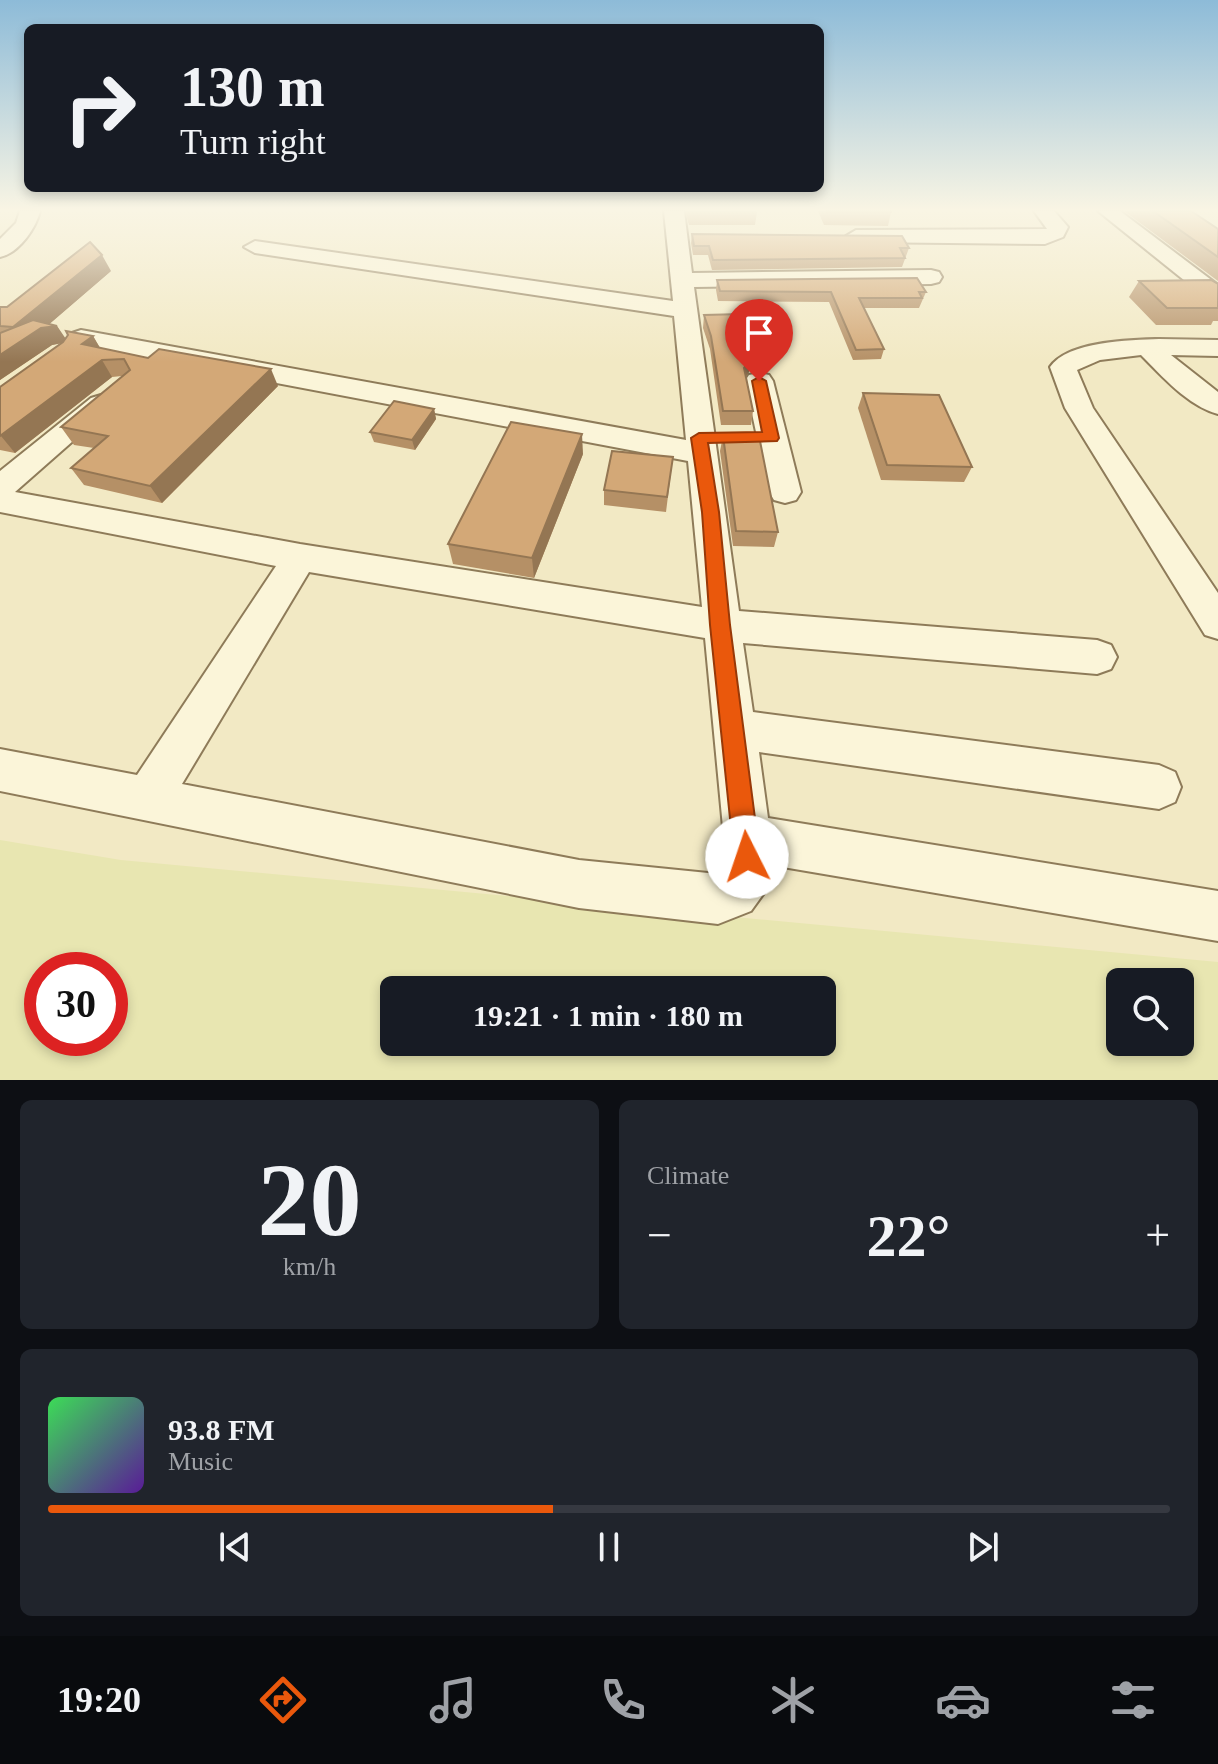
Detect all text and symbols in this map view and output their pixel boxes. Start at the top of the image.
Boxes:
icon: right [48,56,152,160]
text: 130 m [180,56,325,118]
text: Turn right [180,122,326,162]
pin [725,299,793,381]
icon: arrive [737,311,781,355]
position arrow [705,815,789,899]
speed limit sign: 30 [24,952,128,1056]
map controls [1106,968,1194,1056]
button: search [1106,968,1194,1056]
text: 19:21 · 1 min · 180 m [473,999,743,1032]
text: 20 [258,1142,362,1257]
text: Climate [647,1161,729,1190]
text: 22° [867,1203,951,1269]
text: − [647,1211,672,1260]
text: + [1145,1211,1170,1260]
text: km/h [283,1252,336,1281]
text: 93.8 FM [168,1413,275,1446]
text: Music [168,1447,233,1476]
icon: previous [213,1525,257,1569]
icon: pause [587,1525,631,1569]
icon: next [961,1525,1005,1569]
icon: directions [255,1672,311,1728]
icon: music [425,1672,481,1728]
icon: phone [595,1672,651,1728]
icon: climate [765,1672,821,1728]
icon: car [935,1672,991,1728]
icon: filters [1105,1672,1161,1728]
text: 19:20 [57,1680,141,1720]

